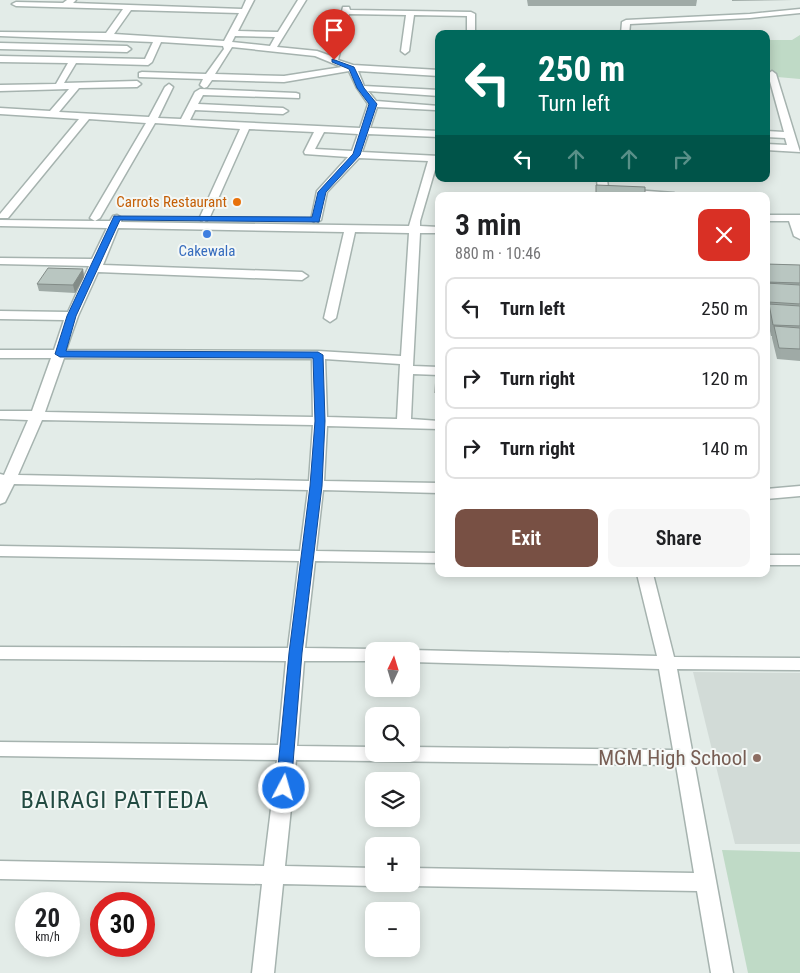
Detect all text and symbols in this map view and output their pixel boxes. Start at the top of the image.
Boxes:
pin [313,9,355,60]
icon: arrive [320,16,348,44]
text: 250 m [538,49,625,90]
icon: left [455,50,520,115]
text: Turn left [538,91,610,116]
icon: left [509,145,537,173]
icon: ahead [562,145,590,173]
icon: ahead [615,145,643,173]
icon: right [668,145,696,173]
place label: Carrots Restaurant [116,193,227,211]
marker: Carrots Restaurant [231,196,243,208]
text: 3 min [455,207,521,242]
button: close [698,209,750,261]
marker: Cakewala [201,228,213,240]
place label: Cakewala [179,242,235,260]
text: 880 m · 10:46 [455,244,541,263]
icon: left [457,294,485,322]
text: Turn left [500,297,565,320]
text: 250 m [701,297,748,320]
icon: right [457,364,485,392]
text: Turn right [500,367,575,390]
text: 120 m [701,367,748,390]
icon: right [457,434,485,462]
text: Turn right [500,437,575,460]
text: 140 m [701,437,748,460]
button: Exit [455,509,598,567]
button: Share [608,509,750,567]
north arrow [365,642,420,698]
map controls [365,642,420,957]
button: search [365,707,420,762]
place label: MGM High School [598,746,747,770]
marker: MGM High School [751,752,763,764]
position arrow [257,761,309,813]
button: layers [365,772,420,827]
district label: BAIRAGI PATTEDA [21,786,209,814]
button: + [365,837,420,892]
speed limit sign: 30 [90,892,155,957]
button: − [365,902,420,957]
text: 20 [35,904,60,933]
text: km/h [35,930,60,944]

